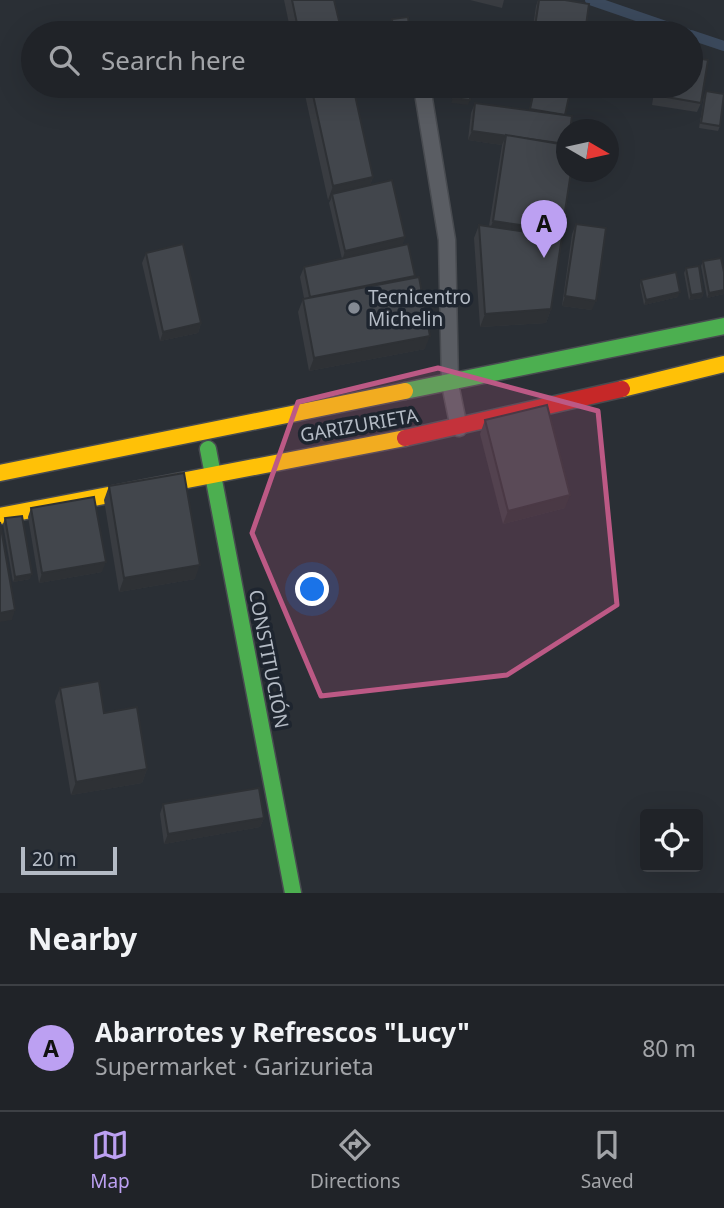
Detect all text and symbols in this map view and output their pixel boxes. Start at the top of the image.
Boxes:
search box [21,21,703,98]
icon: search [45,41,83,79]
text: Search here [101,42,246,78]
north arrow [556,119,619,182]
pin: A [521,200,567,258]
place label: Tecnicentro Michelin [368,284,471,332]
marker: Tecnicentro Michelin [346,300,362,316]
street label: GARIZURIETA [298,402,421,448]
your location [295,572,329,606]
street label: CONSTITUCIÓN [243,588,295,730]
map controls [640,809,703,872]
button: locate [640,809,703,872]
scale bar [21,844,117,876]
text: 20 m [32,846,76,872]
text: Nearby [28,918,137,959]
text: Abarrotes y Refrescos "Lucy" [95,1014,470,1050]
text: A [43,1032,59,1064]
text: 80 m [642,1032,696,1064]
text: Supermarket · Garizurieta [95,1050,374,1082]
tab: Map [90,1126,130,1194]
tab: Directions [310,1126,400,1194]
tab: Saved [581,1126,634,1194]

